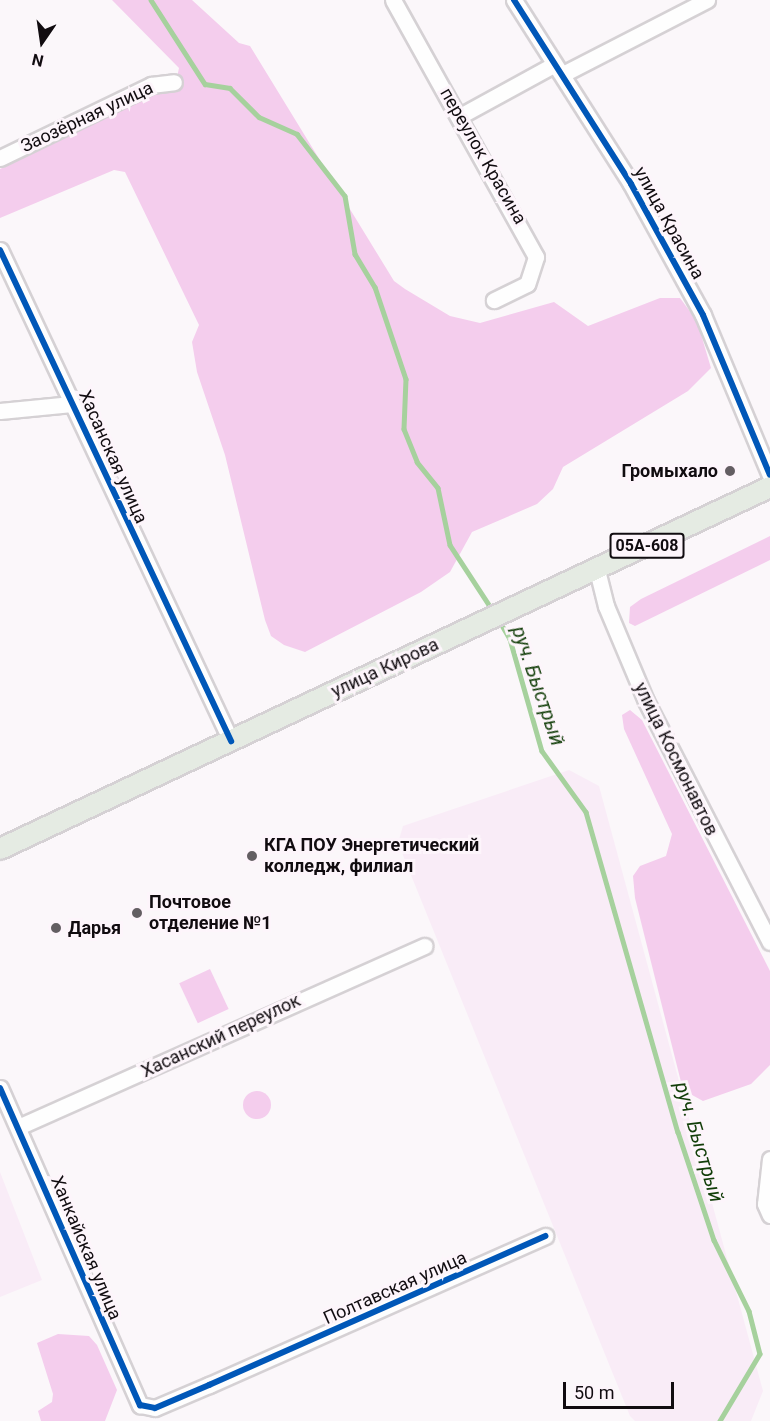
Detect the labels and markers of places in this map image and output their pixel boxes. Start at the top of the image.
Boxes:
place label: Громыхало [622,460,718,482]
marker: Громыхало [723,464,737,478]
place label: КГА ПОУ Энергетический колледж, филиал [264,835,479,878]
marker: КГА ПОУ Энергетический колледж, филиал [245,849,259,863]
place label: Почтовое отделение №1 [149,892,272,934]
marker: Почтовое отделение №1 [130,906,144,920]
place label: Дарья [68,917,121,939]
marker: Дарья [49,921,63,935]

